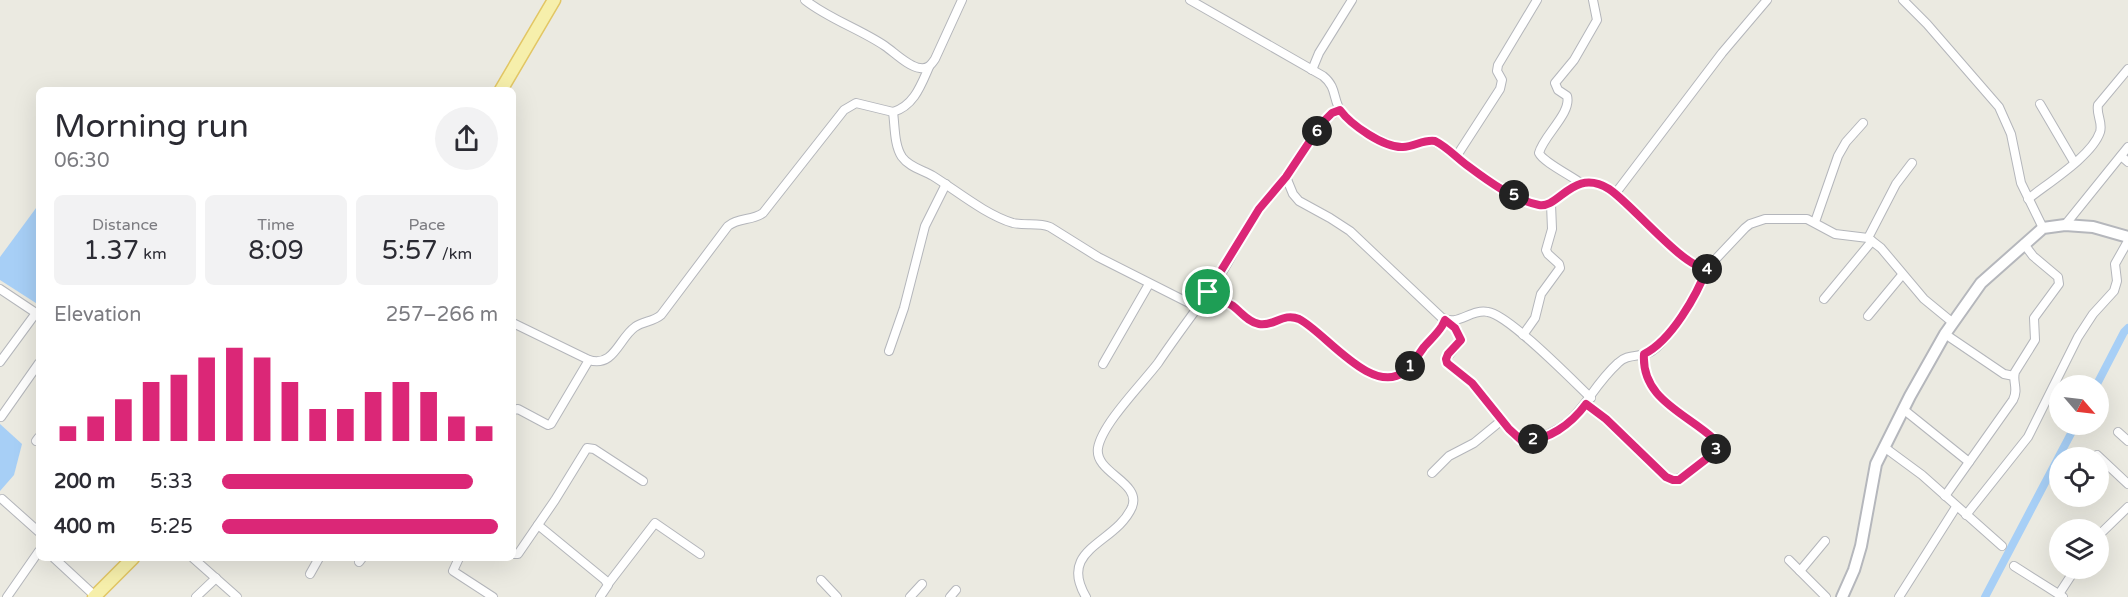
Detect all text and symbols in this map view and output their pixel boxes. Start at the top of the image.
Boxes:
text: Morning run [54,107,249,146]
button: share [435,107,498,170]
pin: 6 [1302,116,1332,146]
text: 6 [1312,121,1322,141]
text: 06:30 [54,149,109,173]
pin: 5 [1499,180,1529,210]
text: 5 [1509,185,1519,205]
text: Distance [92,215,158,235]
text: Time [257,215,295,235]
text: Pace [409,215,445,235]
text: 1.37 [83,235,139,266]
text: 8:09 [248,235,304,266]
text: 5:57 [382,235,438,266]
text: km [139,244,167,264]
text: /km [438,244,472,264]
pin: 4 [1692,254,1722,284]
text: 4 [1702,259,1712,279]
pin [1182,266,1233,317]
icon: arrive [1191,275,1224,308]
text: Elevation [54,303,141,327]
text: 257–266 m [386,303,498,327]
pin: 1 [1395,351,1425,381]
text: 1 [1405,356,1415,376]
north arrow [2049,375,2109,435]
map controls [2049,375,2109,579]
pin: 2 [1518,424,1548,454]
text: 2 [1528,429,1538,449]
pin: 3 [1701,434,1731,464]
text: 3 [1711,439,1721,459]
button: locate [2049,447,2109,507]
text: 200 m [54,470,115,494]
text: 5:33 [150,470,193,494]
text: 400 m [54,515,115,539]
text: 5:25 [150,515,193,539]
button: layers [2049,519,2109,579]

